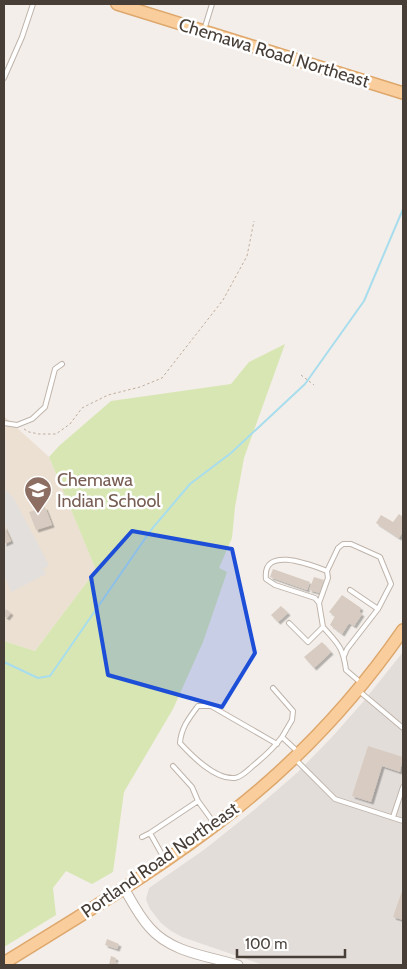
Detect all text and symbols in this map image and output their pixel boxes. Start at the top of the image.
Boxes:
street label: Chemawa Road Northeast [176,14,372,92]
place label: Chemawa Indian School [57,469,161,512]
school or university icon: Chemawa Indian School [23,475,53,514]
street label: Portland Road Northeast [77,797,243,923]
scale bar [237,926,344,958]
text: 100 m [245,935,287,953]

